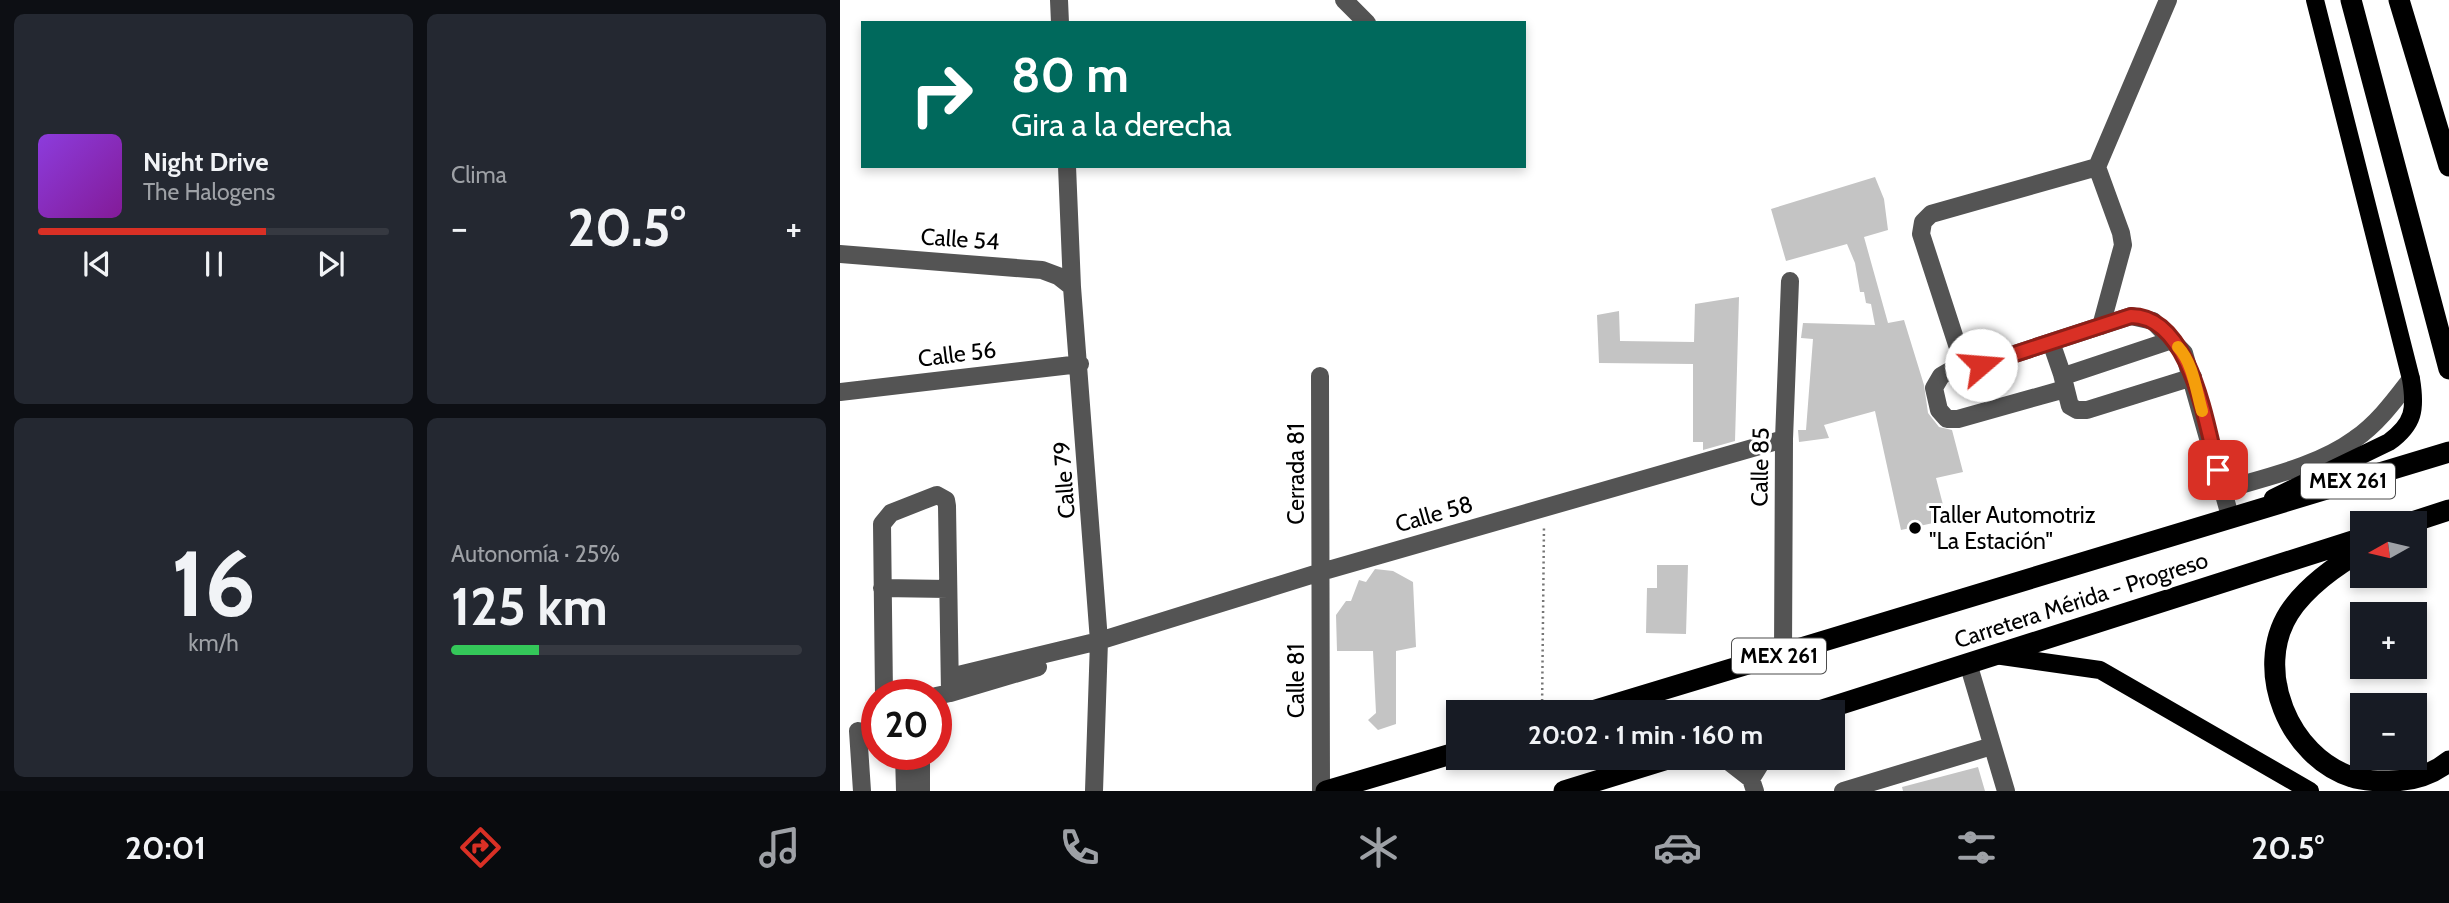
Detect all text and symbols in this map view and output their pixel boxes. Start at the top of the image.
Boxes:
text: 80 m [1011,45,1129,104]
icon: right [896,49,987,140]
text: Gira a la derecha [1011,105,1232,144]
text: Night Drive [143,146,269,178]
text: Clima [451,161,507,189]
text: The Halogens [143,178,275,206]
text: 20.5° [567,196,686,259]
text: − [451,204,468,251]
text: + [785,204,802,251]
street label: Calle 54 [920,222,1000,256]
icon: previous [78,245,116,283]
icon: pause [195,245,233,283]
icon: next [312,245,350,283]
position arrow [1944,328,2018,402]
street label: Calle 56 [916,335,998,373]
street label: Cerrada 81 [1282,423,1310,525]
street label: Calle 85 [1745,427,1775,507]
street label: Calle 79 [1047,440,1081,520]
pin [2188,440,2248,500]
icon: arrive [2199,451,2237,489]
road number: MEX 261 [2301,463,2395,498]
street label: Calle 58 [1392,490,1476,538]
place label: Taller Automotriz "La Estación" [1929,501,2096,555]
north arrow [2350,511,2427,588]
map controls [2350,511,2427,770]
marker: Taller Automotriz "La Estación" [1907,520,1923,536]
text: 16 [171,528,256,639]
text: Autonomía · 25% [451,540,620,568]
street label: Carretera Mérida - Progreso [1951,546,2211,654]
text: 125 km [451,575,608,638]
button: + [2350,602,2427,679]
text: km/h [188,629,239,657]
road number: MEX 261 [1732,638,1826,674]
street label: Calle 81 [1282,644,1310,718]
speed limit sign: 20 [861,679,952,770]
button: − [2350,693,2427,770]
text: 20:02 · 1 min · 160 m [1528,719,1763,751]
icon: directions [456,823,505,872]
icon: music [755,823,804,872]
icon: phone [1055,823,1104,872]
icon: climate [1354,823,1403,872]
icon: car [1653,823,1702,872]
icon: filters [1952,823,2001,872]
text: 20:01 [125,828,206,867]
text: 20.5° [2251,828,2324,867]

